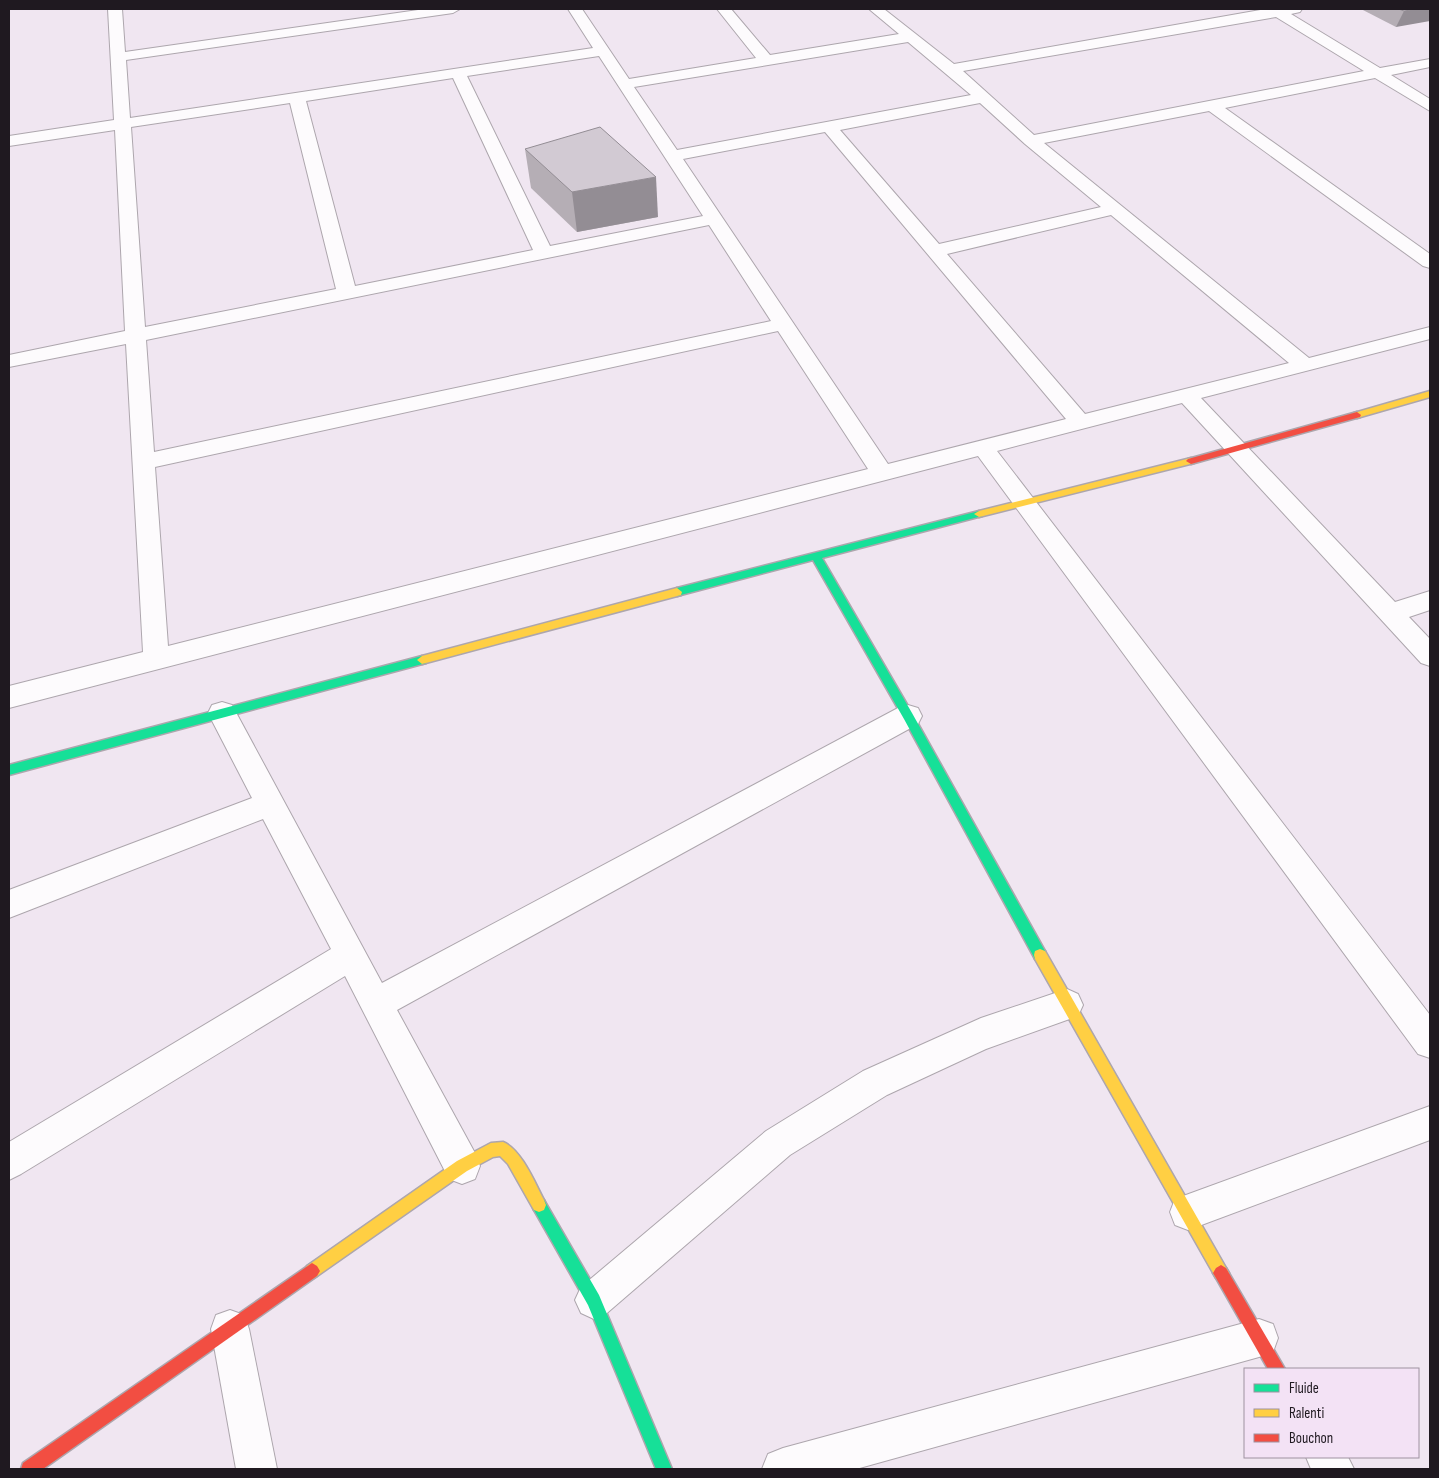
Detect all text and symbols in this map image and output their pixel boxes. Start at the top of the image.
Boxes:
legend [1244,1368,1419,1458]
text: Fluide [1289,1379,1319,1398]
text: Ralenti [1289,1404,1324,1423]
text: Bouchon [1289,1429,1333,1448]

